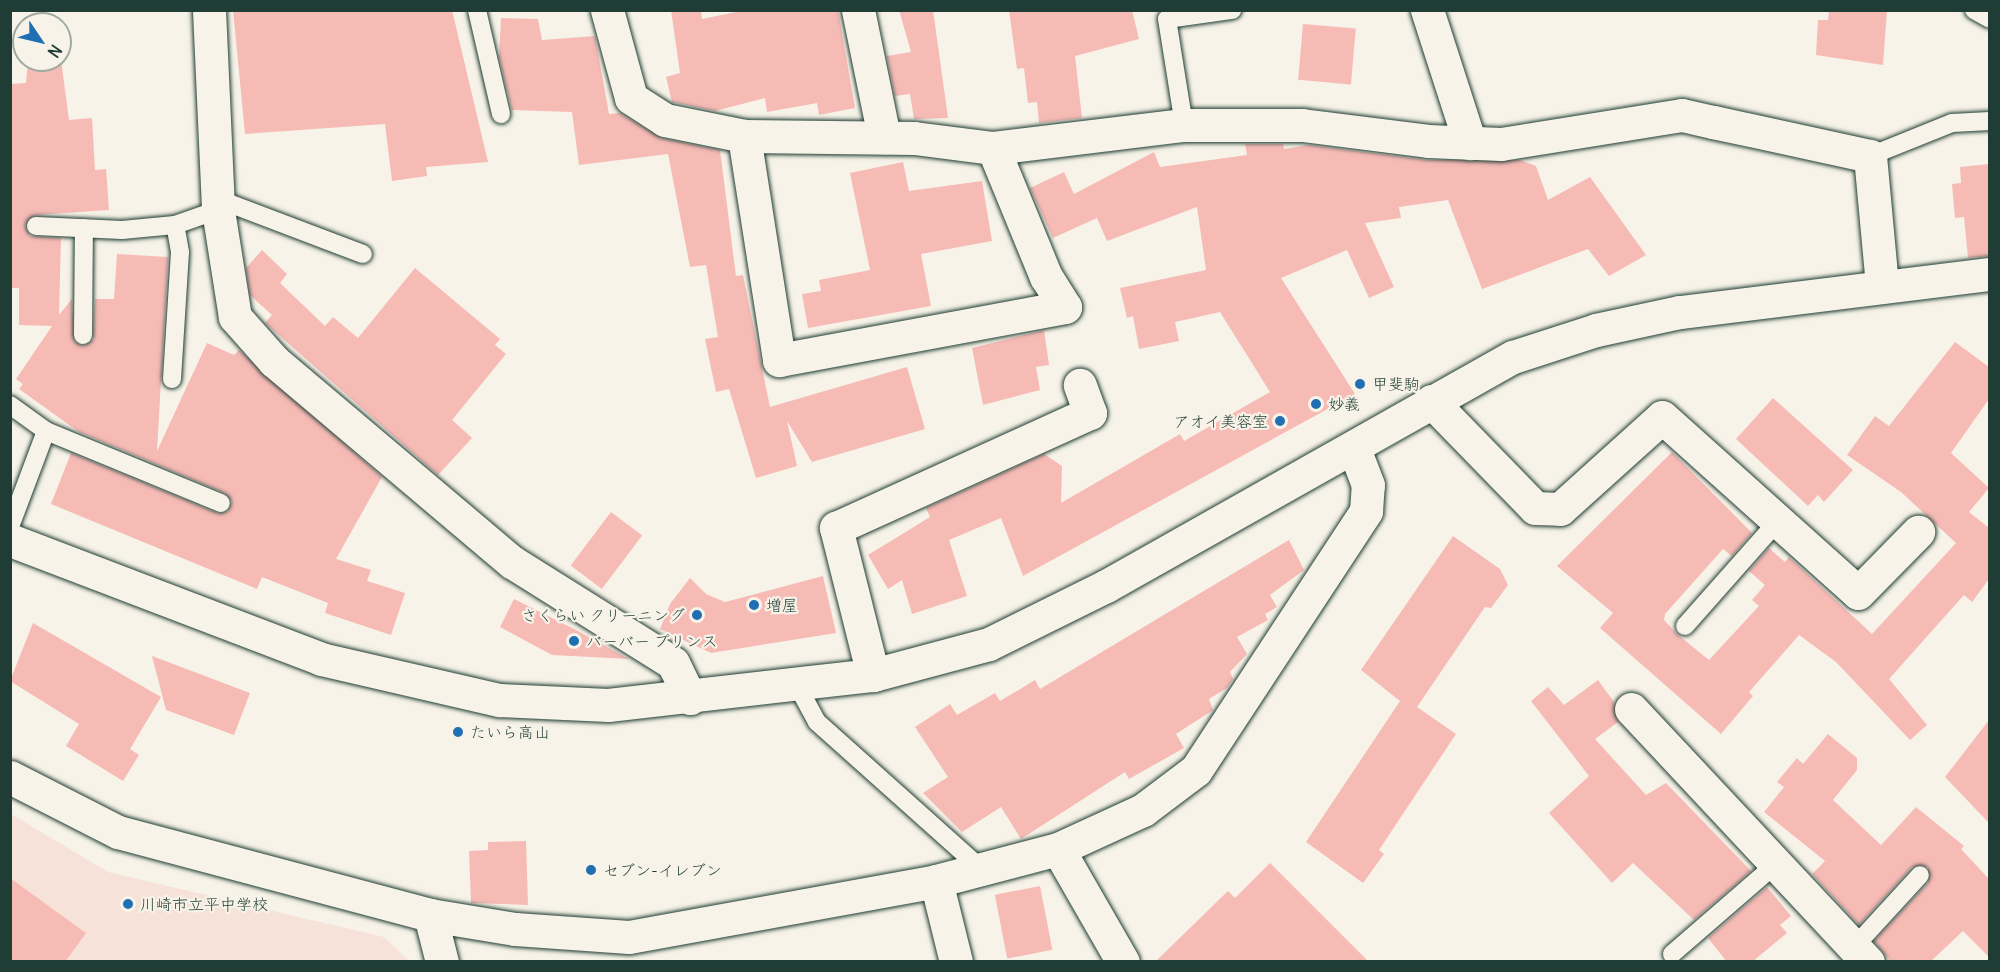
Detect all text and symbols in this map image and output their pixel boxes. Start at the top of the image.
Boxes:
north arrow [12,12,72,72]
text: N [44,41,66,61]
place label: 甲斐駒 [1372,374,1420,394]
marker: 甲斐駒 [1353,377,1367,391]
place label: 妙義 [1328,394,1360,414]
marker: 妙義 [1309,397,1323,411]
place label: アオイ美容室 [1172,411,1268,431]
marker: アオイ美容室 [1273,414,1287,428]
place label: 増屋 [766,595,798,615]
marker: 増屋 [747,598,761,612]
place label: さくらい クリーニング [521,605,685,625]
marker: さくらい クリーニング [690,608,704,622]
place label: バーバー プリンス [586,631,718,651]
marker: バーバー プリンス [567,634,581,648]
place label: たいら高山 [470,722,550,742]
marker: たいら高山 [451,725,465,739]
place label: セブン-イレブン [603,860,722,880]
marker: セブン-イレブン [584,863,598,877]
place label: 川崎市立平中学校 [140,894,268,914]
marker: 川崎市立平中学校 [121,897,135,911]

